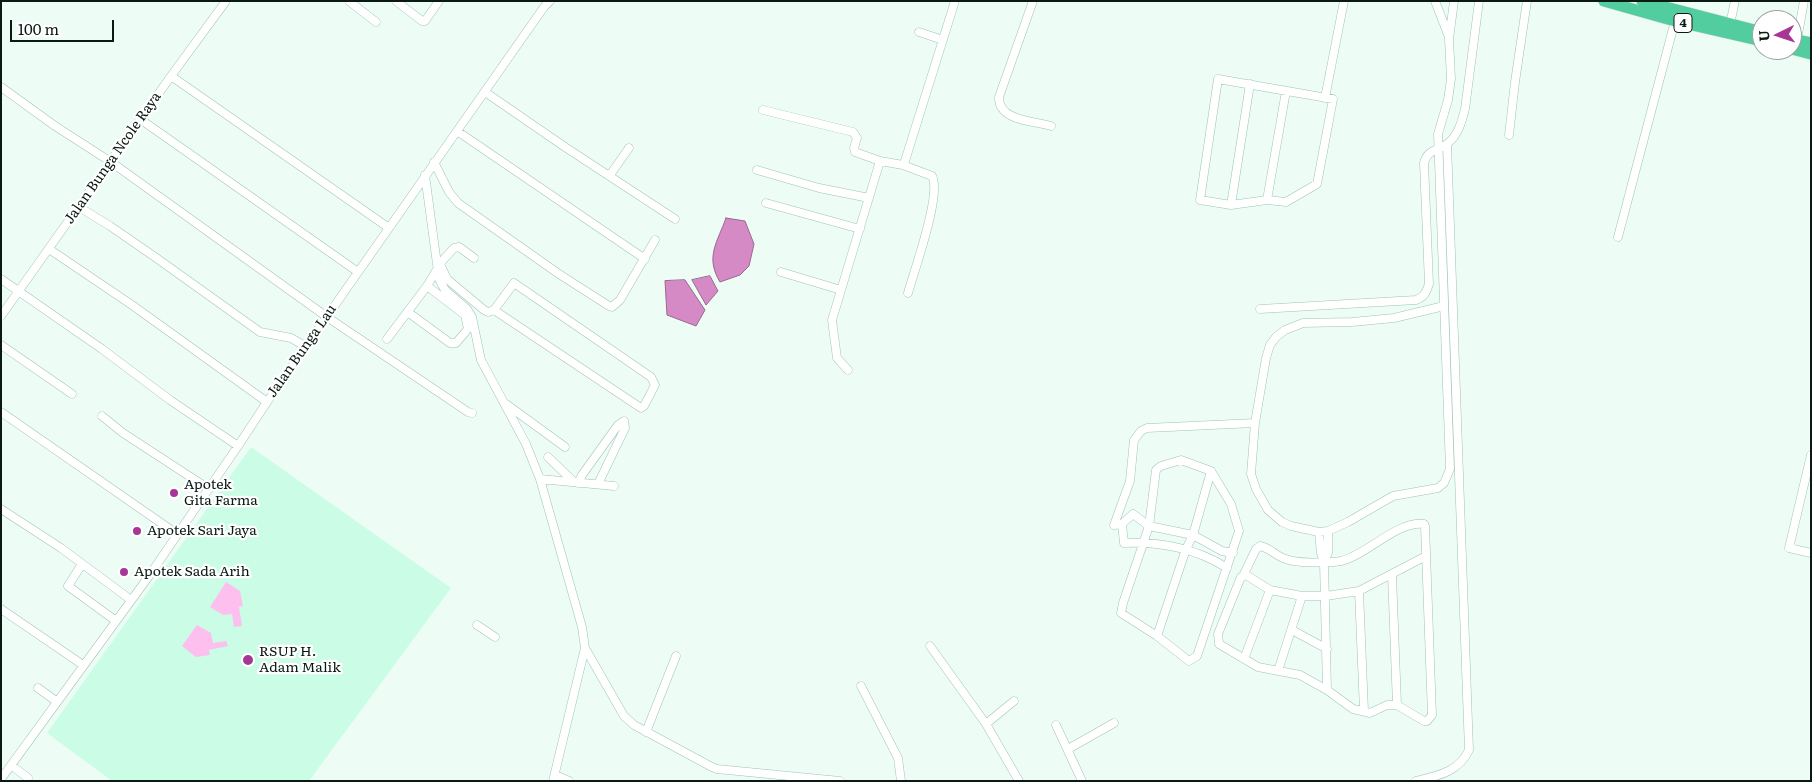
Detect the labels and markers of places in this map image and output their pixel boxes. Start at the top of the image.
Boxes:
place label: Apotek Gita Farma [184,477,258,510]
marker: Apotek Gita Farma [168,487,180,499]
place label: Apotek Sari Jaya [147,523,257,539]
marker: Apotek Sari Jaya [131,525,143,537]
place label: Apotek Sada Arih [134,564,250,580]
marker: Apotek Sada Arih [118,566,130,578]
place label: RSUP H. Adam Malik [259,644,341,676]
marker: RSUP H. Adam Malik [241,653,255,667]

